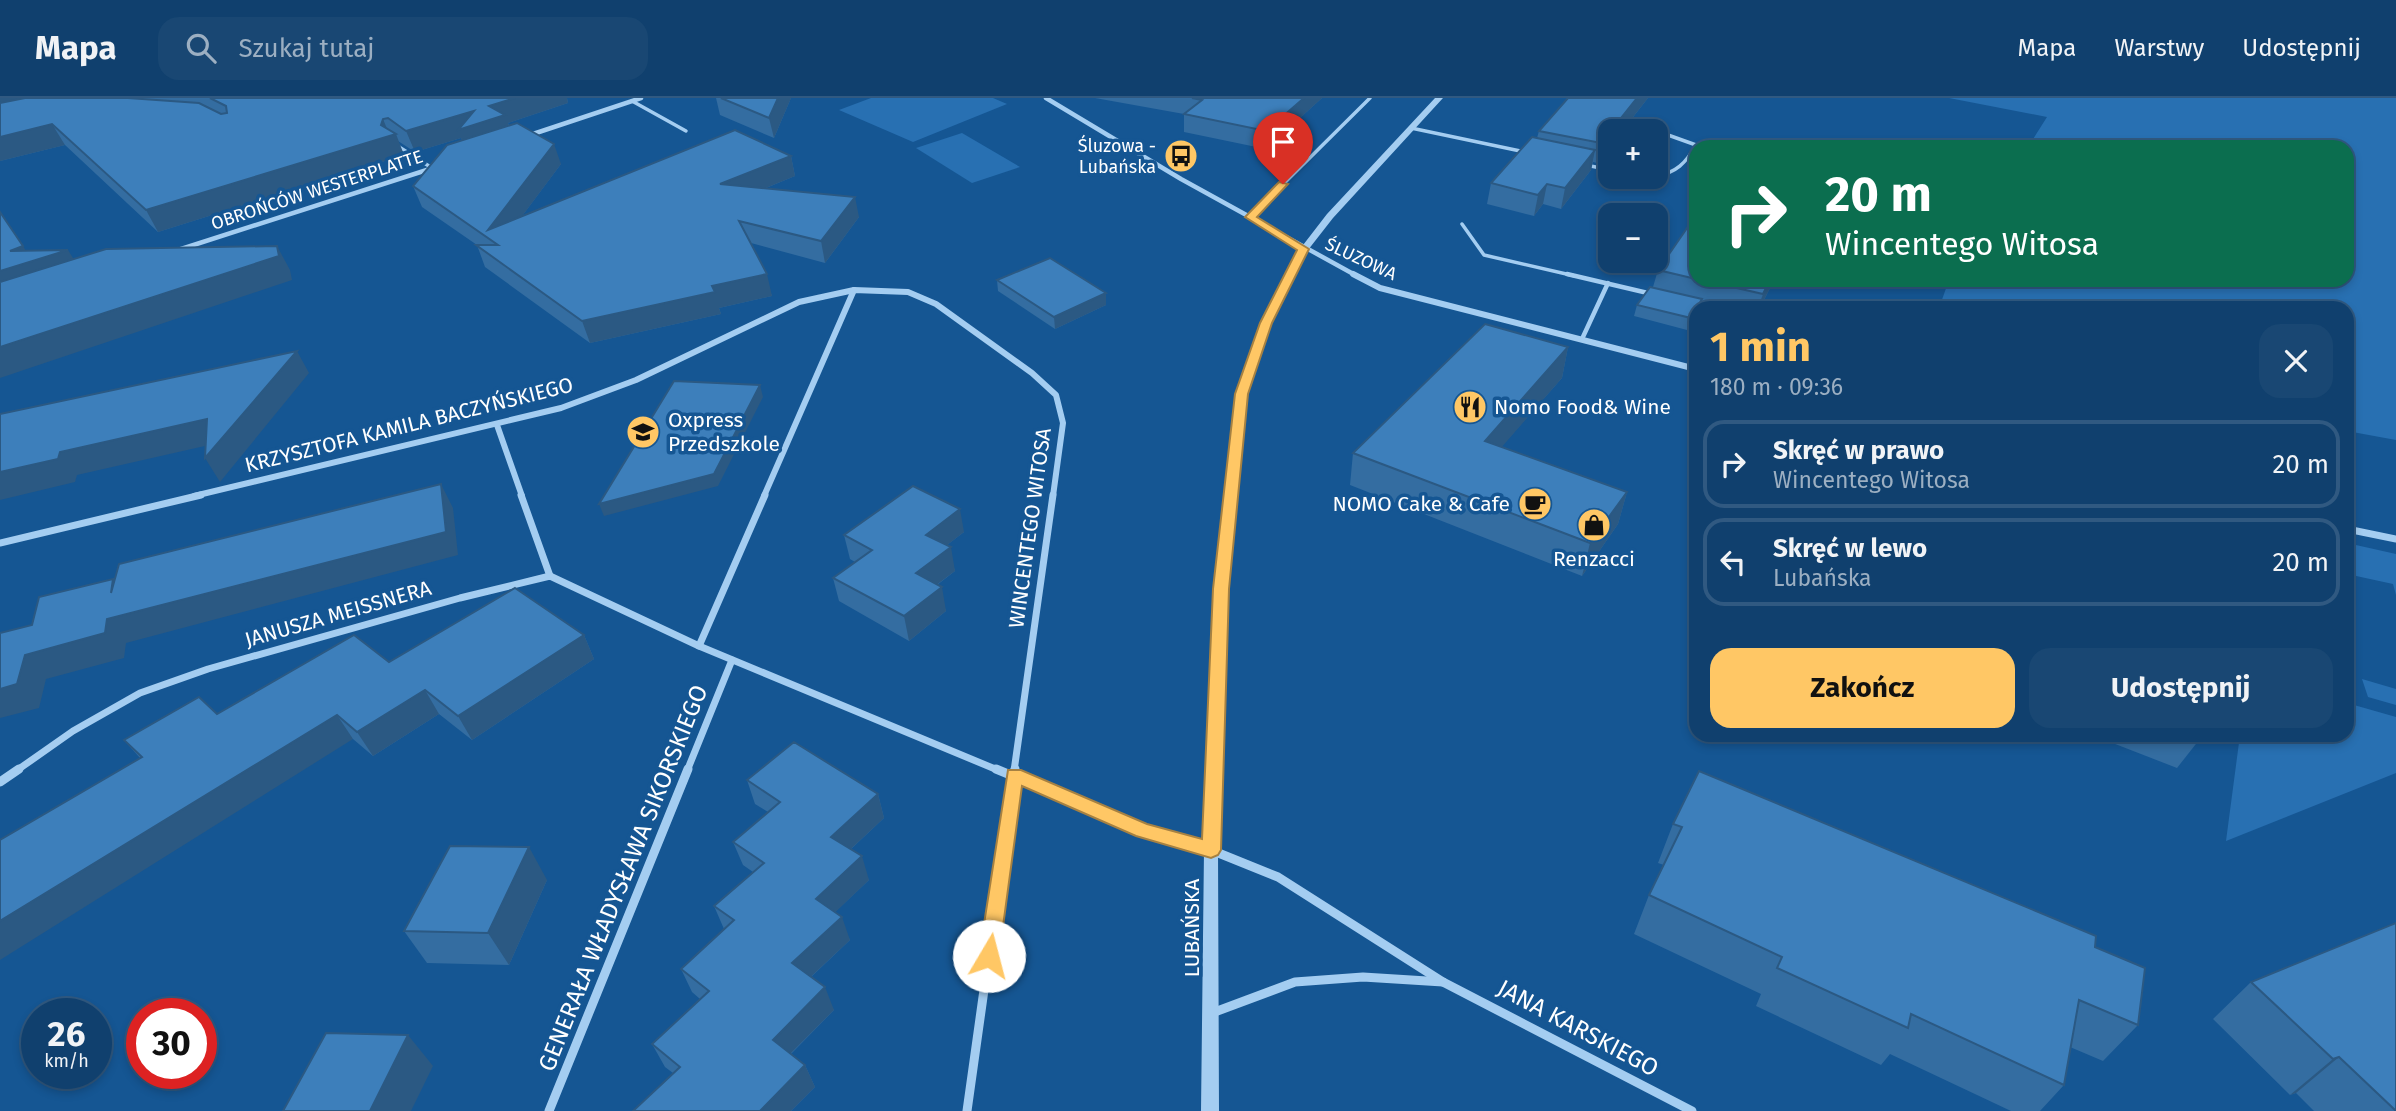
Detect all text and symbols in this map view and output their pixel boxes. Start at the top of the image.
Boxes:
search box [158,17,648,80]
text: Mapa [35,28,116,68]
icon: search [182,29,220,67]
text: Szukaj tutaj [238,33,375,64]
text: Mapa [2018,34,2076,62]
text: Warstwy [2114,34,2204,62]
text: Udostępnij [2242,34,2361,62]
pin [1253,112,1313,184]
map controls [1598,119,1668,273]
button: + [1598,119,1668,189]
icon: arrive [1264,123,1302,161]
place label: Śluzowa - Lubańska [1078,134,1156,178]
bus stop icon: Śluzowa - Lubańska [1162,137,1200,175]
street label: OBROŃCÓW WESTERPLATTE [208,144,426,235]
text: 20 m [1825,165,1932,224]
icon: right [1710,168,1801,259]
button: − [1598,203,1668,273]
text: Wincentego Witosa [1825,225,2099,263]
street label: ŚLUZOWA [1322,232,1401,285]
text: 1 min [1710,322,1811,372]
button: close [2259,324,2333,398]
street label: KRZYSZTOFA KAMILA BACZYŃSKIEGO [242,372,576,478]
text: 180 m · 09:36 [1710,373,1843,401]
restaurant icon: Nomo Food& Wine [1451,388,1489,426]
place label: Nomo Food& Wine [1494,394,1671,420]
place label: Oxpress Przedszkole [668,407,780,457]
school or university icon: Oxpress Przedszkole [624,413,662,451]
street label: WINCENTEGO WITOSA [1003,426,1057,630]
text: Skręć w prawo [1773,435,1944,466]
icon: right [1714,445,1752,483]
text: 20 m [2272,449,2329,480]
text: Wincentego Witosa [1773,466,1970,494]
cafe icon: NOMO Cake & Cafe [1516,485,1554,523]
place label: NOMO Cake & Cafe [1332,491,1510,517]
shop icon: Renzacci [1575,506,1613,544]
text: Skręć w lewo [1773,533,1927,564]
icon: left [1714,543,1752,581]
place label: Renzacci [1553,546,1635,572]
text: 20 m [2272,547,2329,578]
text: Lubańska [1773,564,1872,592]
street label: JANUSZA MEISSNERA [242,575,434,653]
button: Zakończ [1710,648,2015,728]
button: Udostępnij [2029,648,2333,728]
street label: GENERAŁA WŁADYSŁAWA SIKORSKIEGO [532,681,714,1075]
street label: LUBAŃSKA [1179,879,1205,977]
position arrow [952,919,1026,993]
street label: JANA KARSKIEGO [1493,974,1663,1082]
speed limit sign: 30 [126,998,217,1089]
text: 26 [48,1013,85,1055]
text: km/h [44,1050,89,1072]

